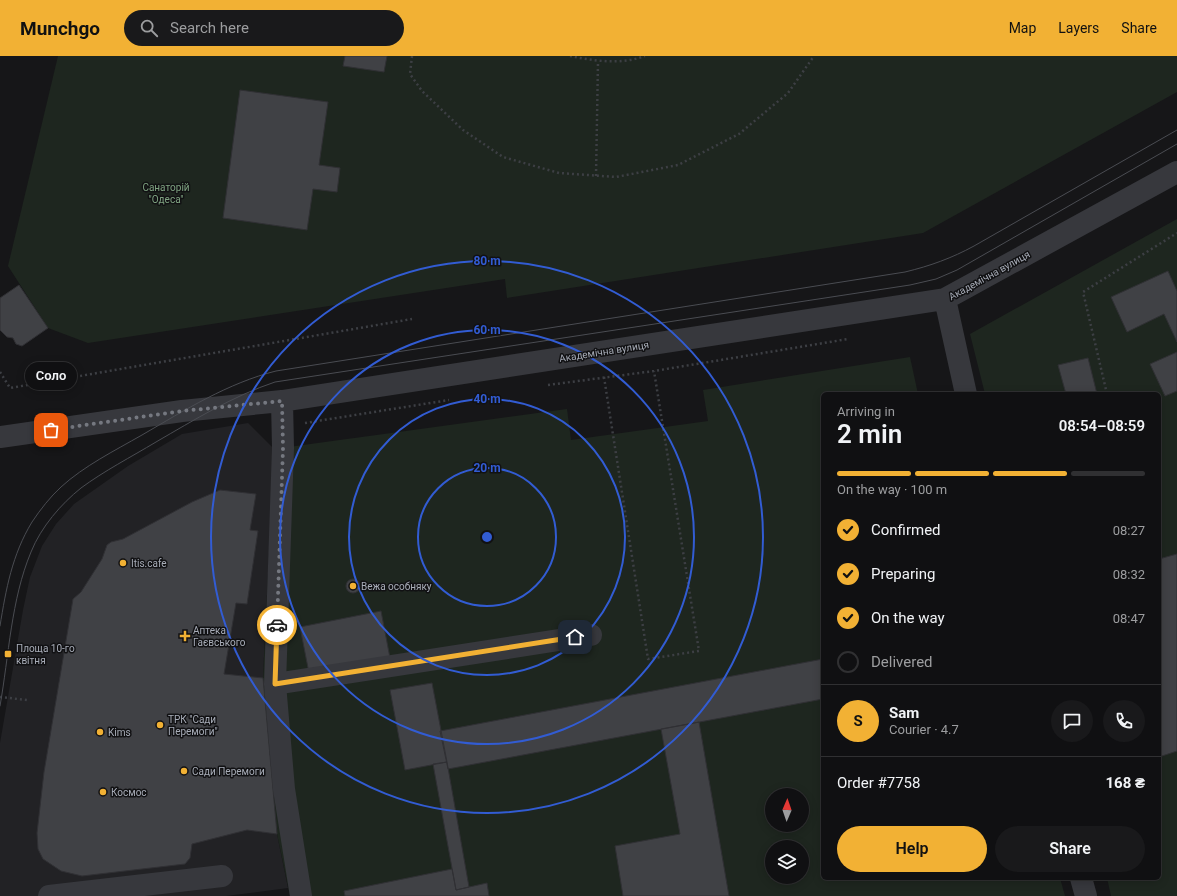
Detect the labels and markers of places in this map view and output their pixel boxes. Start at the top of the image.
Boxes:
callout: Соло [25,362,77,390]
pin [34,413,68,447]
centre of rings [480,530,494,544]
marker: Itis.cafe [118,558,128,568]
place label: Itis.cafe [131,558,167,569]
marker: Вежа особняку [348,581,358,591]
place label: Вежа особняку [361,581,432,592]
pin [558,620,592,654]
place label: Аптека Гаєвського [193,625,246,648]
marker: Аптека Гаєвського [180,631,190,641]
place label: Площа 10-го квітня [16,643,75,666]
marker: Площа 10-го квітня [3,649,13,659]
place label: ТРК "Сади Перемоги" [168,714,218,737]
marker: ТРК "Сади Перемоги" [155,720,165,730]
marker: Kims [95,727,105,737]
place label: Kims [108,727,131,738]
marker: Сади Перемоги [179,766,189,776]
place label: Сади Перемоги [192,766,265,777]
marker: Космос [98,787,108,797]
place label: Космос [111,787,147,798]

